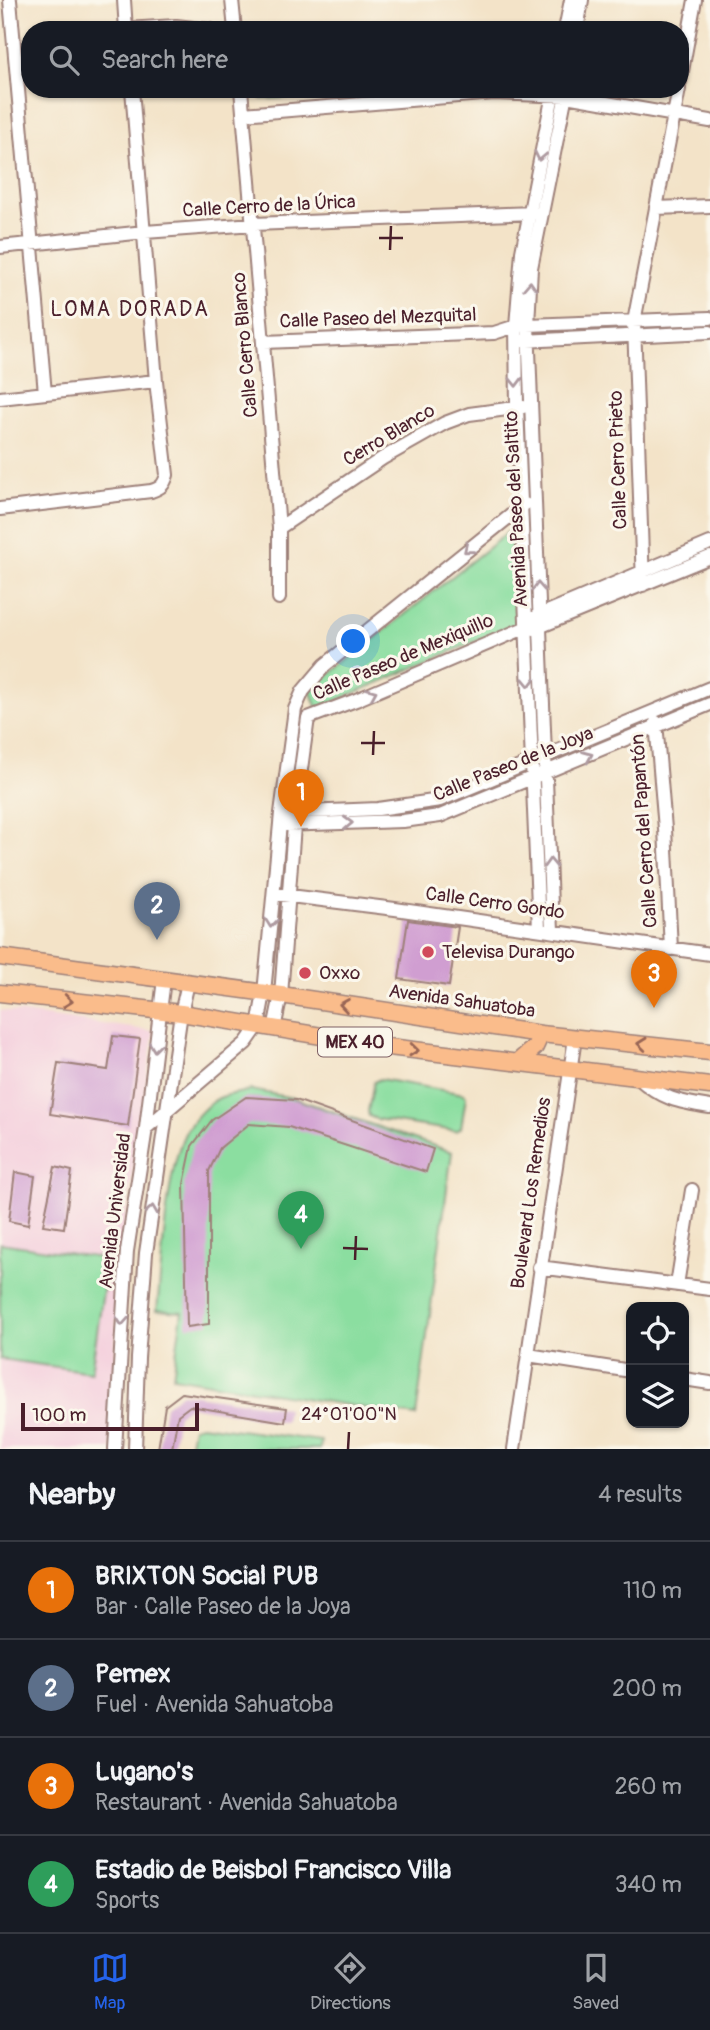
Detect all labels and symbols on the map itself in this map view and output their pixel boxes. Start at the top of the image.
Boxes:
one-way arrow [534,150,549,162]
street label: Calle Cerro de la Úrica [182,189,356,223]
street label: Calle Cerro Blanco [227,271,263,419]
one-way arrow [523,280,538,291]
district label: LOMA DORADA [50,296,210,323]
street label: Calle Paseo del Mezquital [279,303,477,333]
one-way arrow [508,377,524,387]
street label: Calle Cerro Prieto [604,390,632,530]
street label: Cerro Blanco [339,398,439,472]
street label: Avenida Paseo del Saltito [499,410,533,608]
one-way arrow [464,540,476,553]
one-way arrow [531,581,546,592]
street label: Calle Paseo de Mexiquillo [309,608,497,706]
your location [336,624,370,658]
one-way arrow [521,678,537,688]
one-way arrow [365,687,377,701]
street label: Calle Paseo de la Joya [429,721,597,807]
street label: Calle Cerro del Papantón [625,733,663,929]
one-way arrow [581,750,593,764]
pin: 1 [278,769,324,827]
one-way arrow [343,815,354,830]
one-way arrow [542,857,557,868]
street label: Calle Cerro Gordo [424,881,566,925]
pin: 2 [134,882,180,940]
one-way arrow [264,918,279,929]
place label: Televisa Durango [442,940,575,964]
marker: Televisa Durango [420,944,436,960]
pin: 3 [631,950,677,1008]
place label: Oxxo [319,961,360,985]
marker: Oxxo [297,965,313,981]
street label: Avenida Sahuatoba [387,979,537,1023]
one-way arrow [62,993,74,1008]
one-way arrow [338,997,350,1012]
road number: MEX 40 [318,1028,392,1056]
one-way arrow [636,1037,648,1052]
one-way arrow [148,1041,163,1053]
one-way arrow [409,1042,420,1057]
street label: Boulevard Los Remedios [506,1095,556,1290]
street label: Avenida Universidad [94,1132,136,1290]
pin: 4 [278,1191,324,1249]
one-way arrow [144,1204,159,1216]
one-way arrow [115,1316,130,1327]
scale bar [21,1400,200,1432]
text: 24°01'00"N [301,1403,397,1426]

